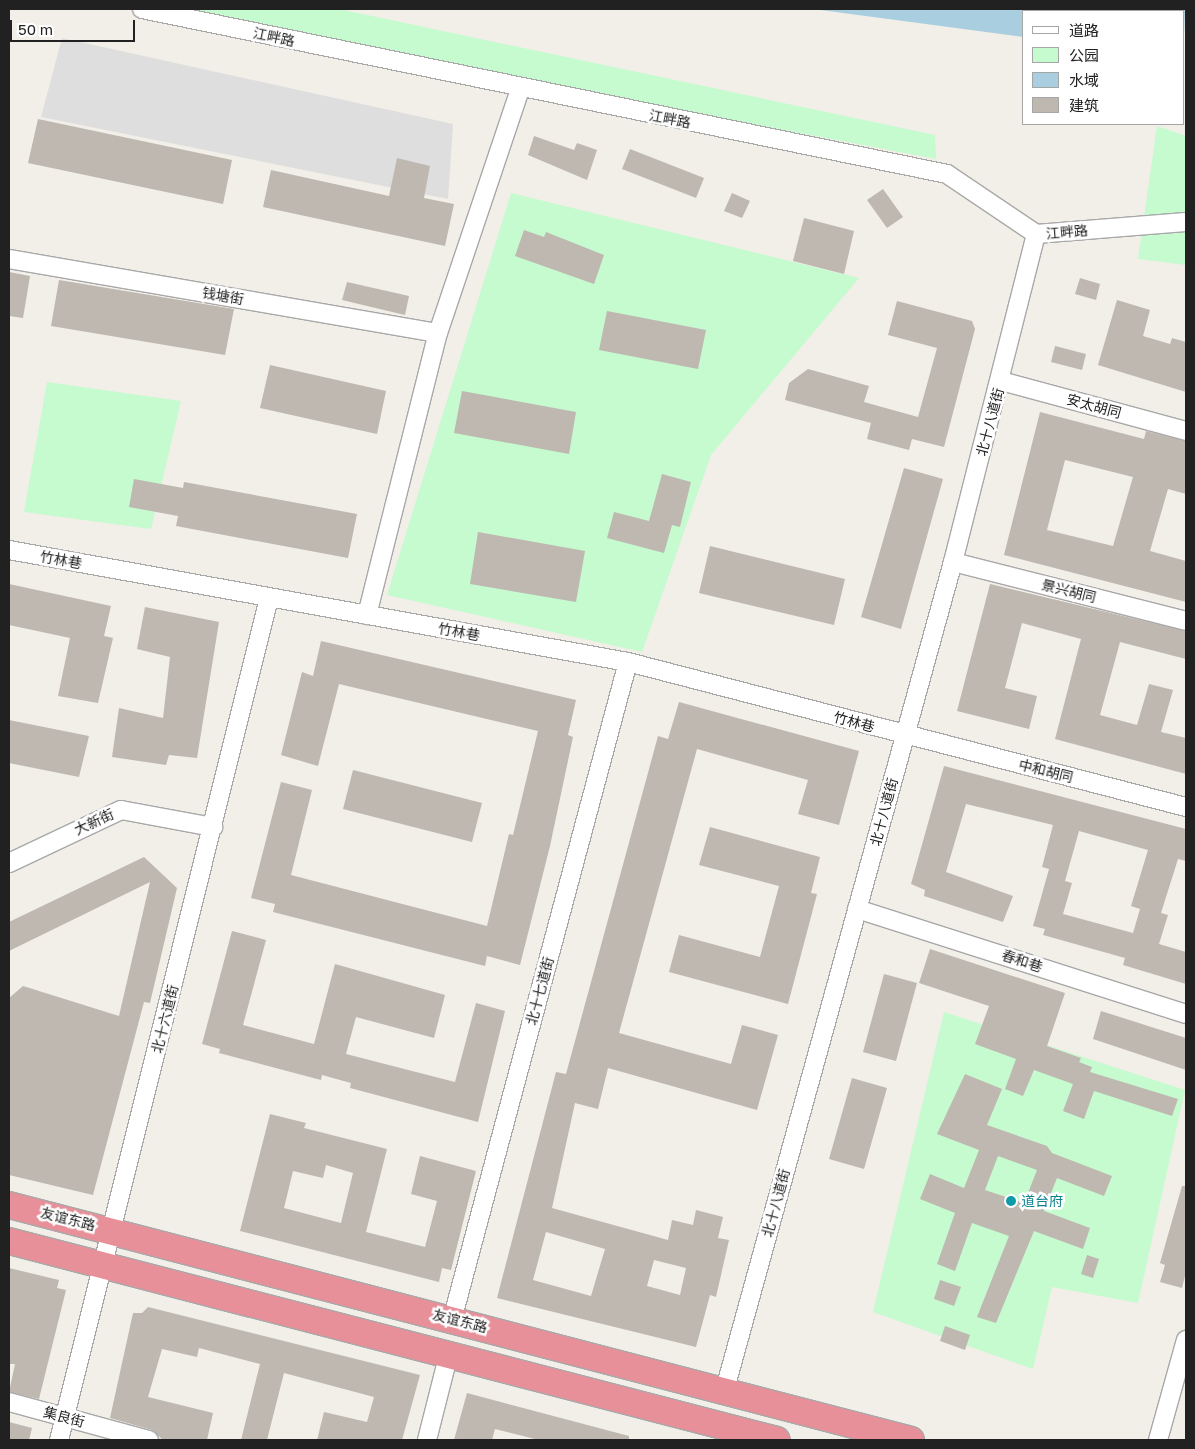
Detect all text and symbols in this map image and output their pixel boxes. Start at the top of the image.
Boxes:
scale bar [12,10,138,42]
legend [1022,10,1185,125]
text: 50 m [18,20,53,38]
text: 道路 [1069,21,1099,39]
street label: 江畔路 [252,24,296,50]
text: 公园 [1069,46,1099,64]
text: 水域 [1069,71,1099,89]
text: 建筑 [1069,96,1099,114]
street label: 江畔路 [648,107,692,131]
street label: 江畔路 [1045,222,1089,242]
street label: 钱塘街 [201,284,245,308]
street label: 北十八道街 [973,386,1007,458]
street label: 安太胡同 [1065,391,1123,421]
street label: 竹林巷 [39,548,83,572]
street label: 景兴胡同 [1040,576,1098,606]
street label: 竹林巷 [437,620,481,644]
street label: 竹林巷 [832,708,876,736]
street label: 中和胡同 [1017,756,1075,786]
street label: 北十八道街 [867,776,901,848]
street label: 大新街 [71,806,117,838]
street label: 春和巷 [999,947,1045,975]
street label: 北十七道街 [523,955,557,1027]
street label: 北十六道街 [148,983,182,1055]
street label: 北十八道街 [759,1167,793,1239]
place label: 道台府 [1021,1193,1063,1209]
marker: 道台府 [1005,1195,1017,1207]
street label: 友谊东路 [39,1204,97,1234]
street label: 友谊东路 [431,1306,489,1336]
street label: 集良街 [42,1403,86,1431]

